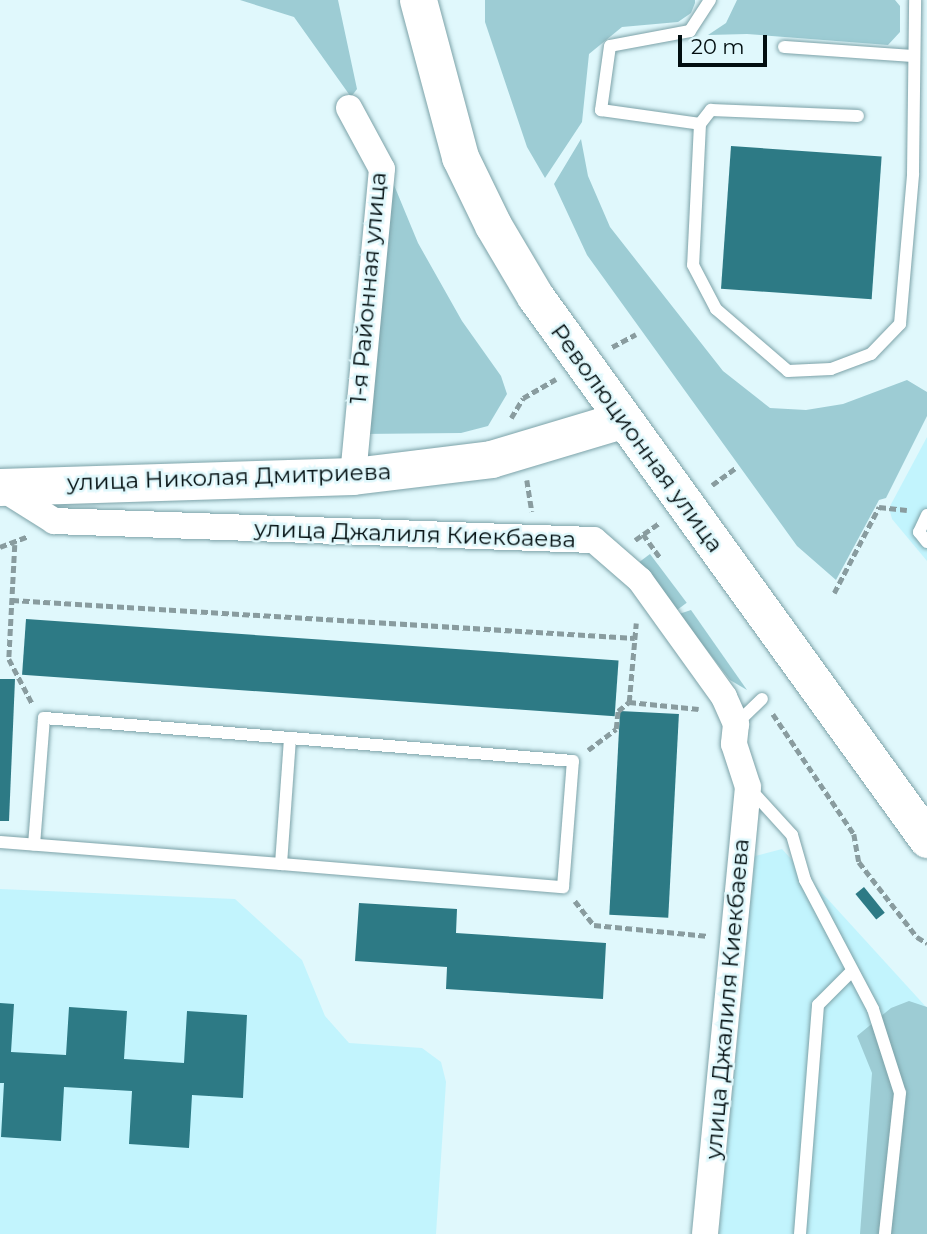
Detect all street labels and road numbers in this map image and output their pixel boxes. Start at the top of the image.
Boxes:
street label: 1-я Районная улица [344,171,392,405]
street label: Революционная улица [545,318,729,558]
street label: улица Николая Дмитриева [66,458,392,496]
street label: улица Джалиля Киекбаева [254,515,576,553]
street label: улица Джалиля Киекбаева [699,837,755,1161]

